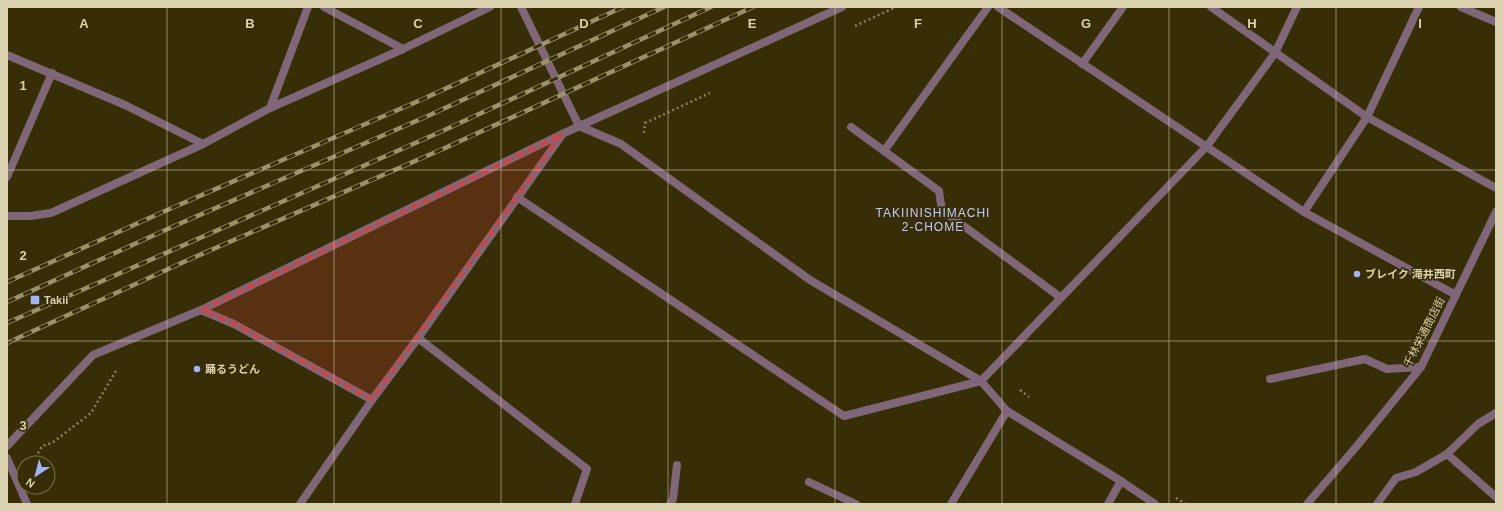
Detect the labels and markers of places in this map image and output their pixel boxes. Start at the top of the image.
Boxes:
place label: ブレイク 滝井西町 [1365,268,1456,280]
marker: ブレイク 滝井西町 [1352,269,1362,279]
marker: Takii [29,294,41,306]
place label: Takii [44,294,68,306]
place label: 踊るうどん [205,363,260,375]
marker: 踊るうどん [192,364,202,374]

